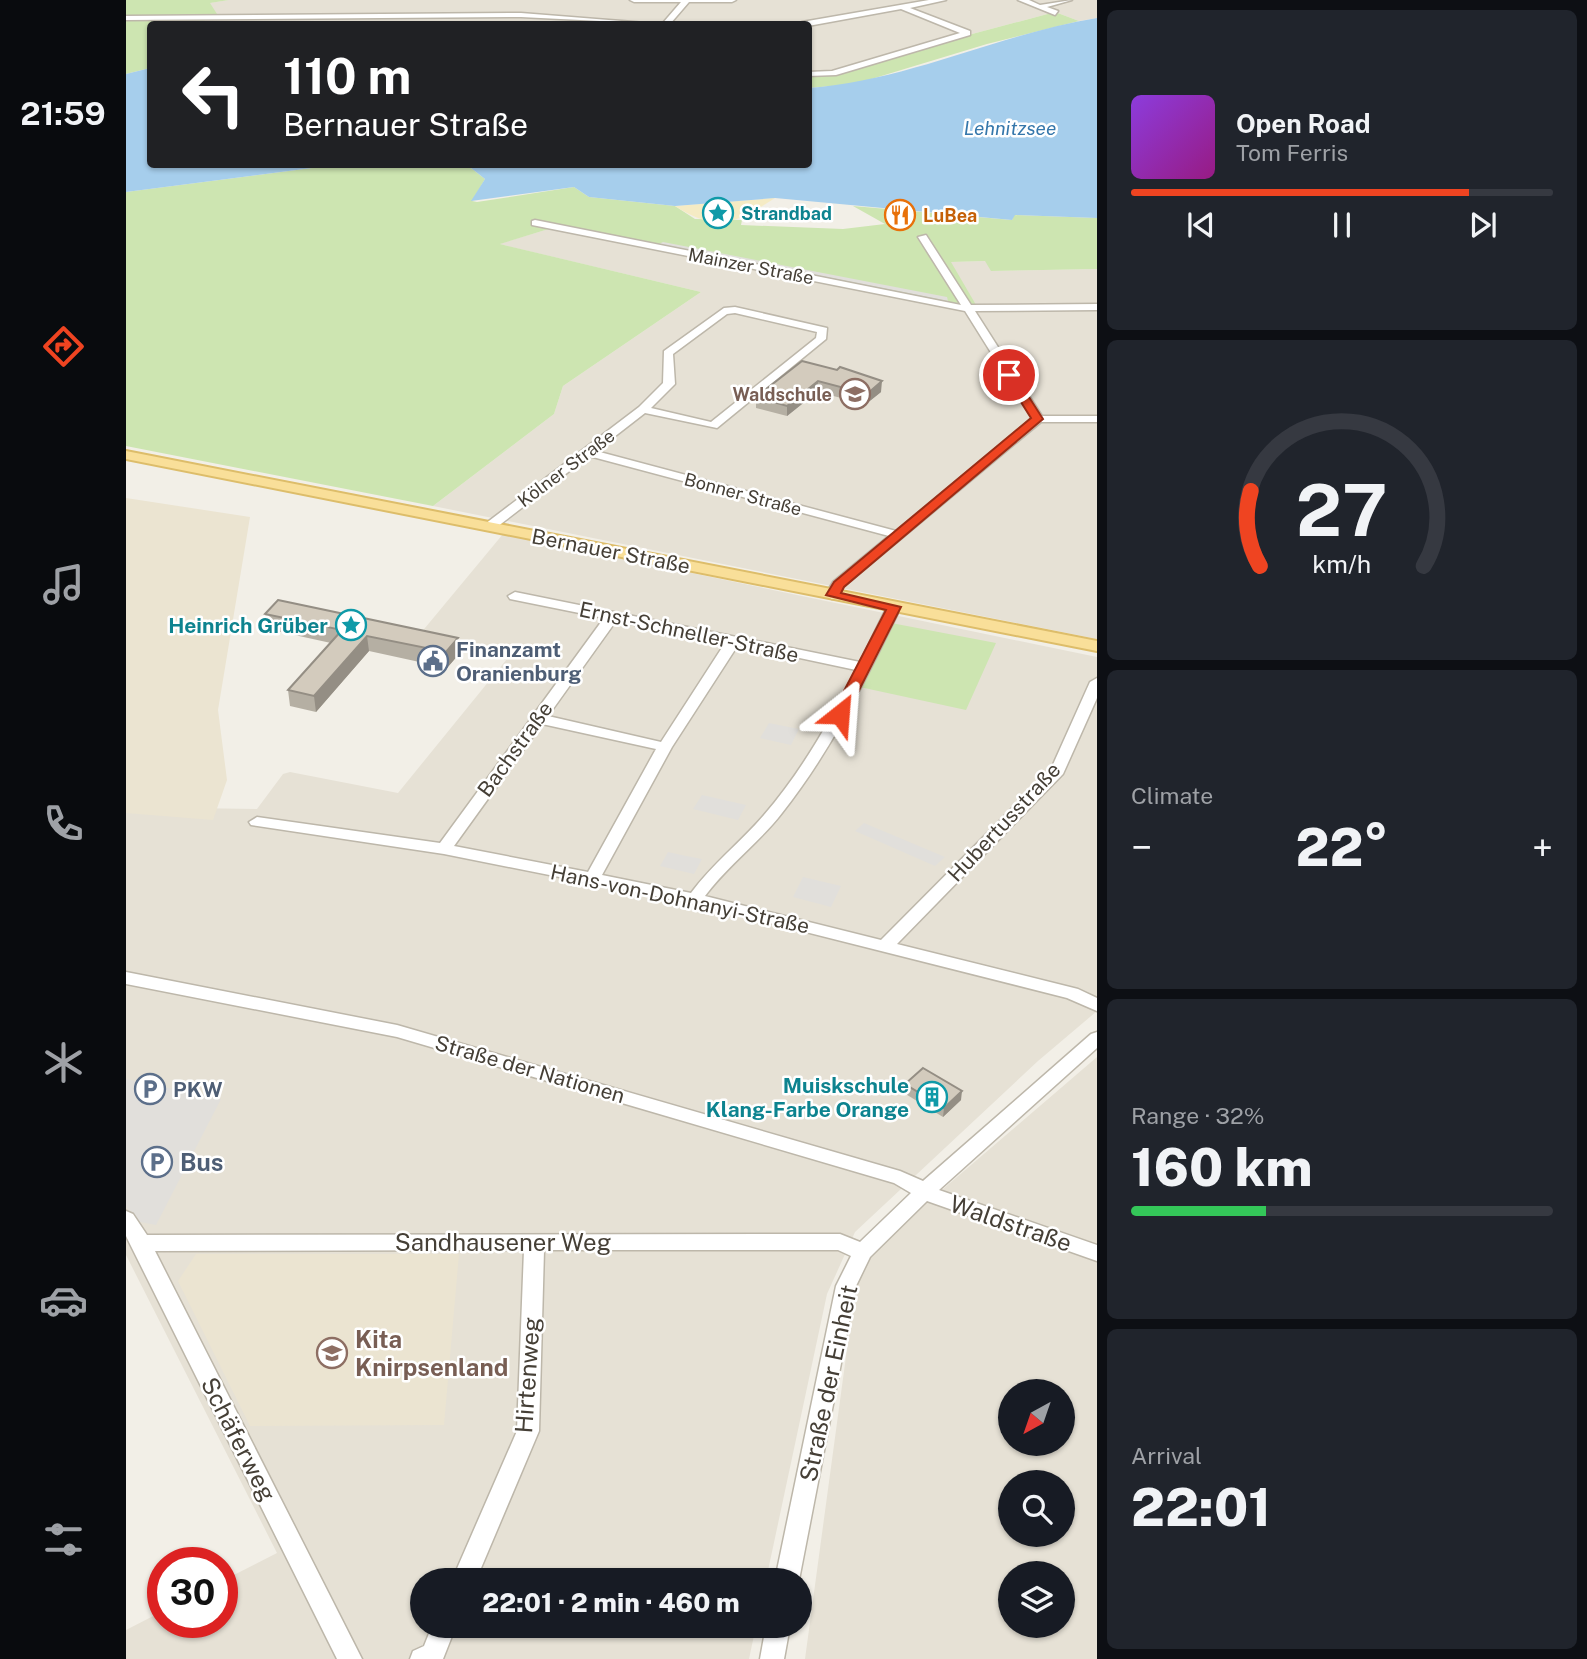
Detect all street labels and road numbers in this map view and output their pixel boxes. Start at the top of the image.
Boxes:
street label: Mainzer Straße [687,244,815,288]
street label: Kölner Straße [514,425,618,511]
street label: Bonner Straße [682,468,804,520]
street label: Bernauer Straße [530,523,692,579]
street label: Ernst-Schneller-Straße [577,596,801,668]
street label: Bachstraße [472,697,558,801]
street label: Hubertusstraße [942,757,1066,887]
street label: Hans-von-Dohnanyi-Straße [548,859,812,939]
street label: Straße der Nationen [432,1030,628,1108]
street label: Waldstraße [946,1189,1076,1257]
street label: Sandhausener Weg [395,1228,611,1256]
street label: Straße der Einheit [793,1282,863,1484]
street label: Hirtenweg [509,1316,545,1434]
street label: Schäferweg [196,1372,282,1506]

